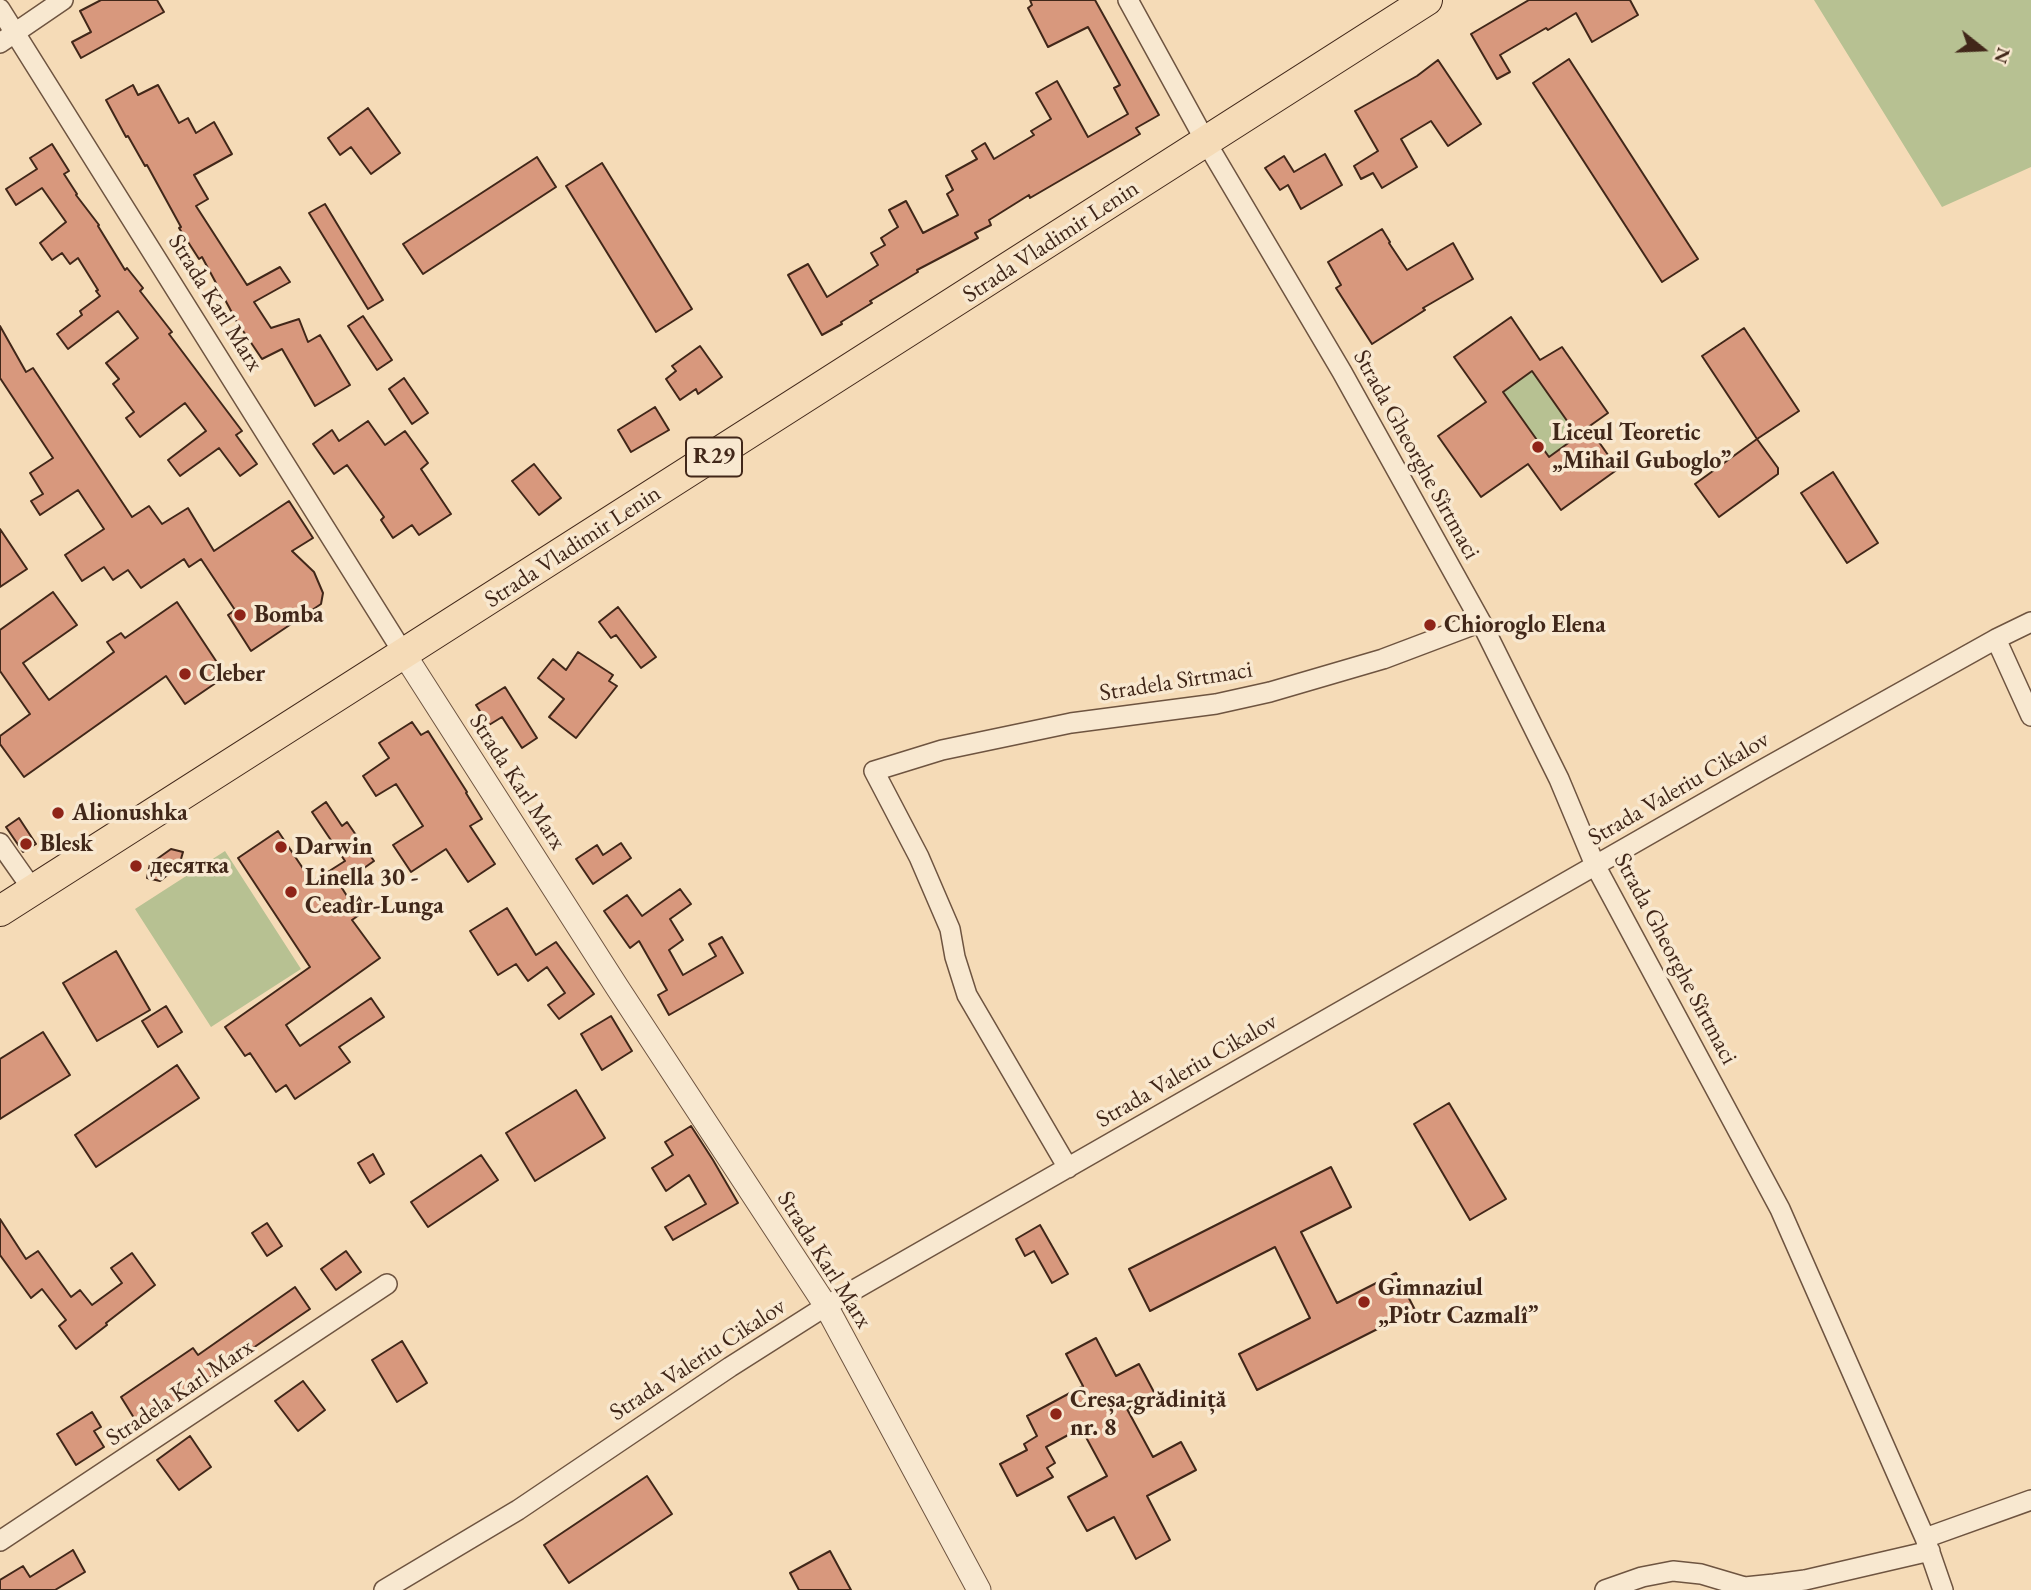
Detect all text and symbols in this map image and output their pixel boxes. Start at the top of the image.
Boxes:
north arrow [1947,14,2017,84]
text: N [1988,44,2017,67]
street label: Strada Vladimir Lenin [958,174,1144,310]
street label: Strada Karl Marx [161,229,269,377]
street label: Strada Gheorghe Sîrtmaci [1346,345,1486,565]
place label: Liceul Teoretic „Mihail Guboglo” [1552,419,1731,475]
road number: R29 [686,438,742,477]
marker: Liceul Teoretic „Mihail Guboglo” [1530,439,1546,455]
street label: Strada Vladimir Lenin [480,479,666,615]
place label: Bomba [254,601,324,629]
marker: Bomba [232,607,248,623]
place label: Chioroglo Elena [1444,611,1606,639]
marker: Chioroglo Elena [1422,617,1438,633]
street label: Stradela Sîrtmaci [1097,656,1255,708]
place label: Cleber [199,660,265,688]
marker: Cleber [177,666,193,682]
street label: Strada Karl Marx [462,709,572,855]
street label: Strada Valeriu Cikalov [1583,725,1775,853]
place label: Alionushka [72,799,188,827]
marker: Alionushka [50,805,66,821]
place label: Blesk [40,830,93,858]
place label: Darwin [295,833,373,861]
marker: Blesk [18,836,34,852]
marker: Darwin [273,839,289,855]
street label: Strada Gheorghe Sîrtmaci [1607,848,1743,1070]
place label: десятка [150,852,229,880]
marker: десятка [128,858,144,874]
place label: Linella 30 - Ceadîr-Lunga [305,864,444,920]
marker: Linella 30 - Ceadîr-Lunga [283,884,299,900]
street label: Strada Valeriu Cikalov [1091,1007,1283,1135]
street label: Strada Karl Marx [770,1186,878,1334]
place label: Gimnaziul „Piotr Cazmalî” [1378,1274,1538,1330]
street label: Strada Valeriu Cikalov [605,1292,791,1428]
marker: Gimnaziul „Piotr Cazmalî” [1356,1294,1372,1310]
street label: Stradela Karl Marx [101,1333,259,1453]
place label: Creșa-grădiniță nr. 8 [1070,1386,1226,1442]
marker: Creșa-grădiniță nr. 8 [1048,1406,1064,1422]

